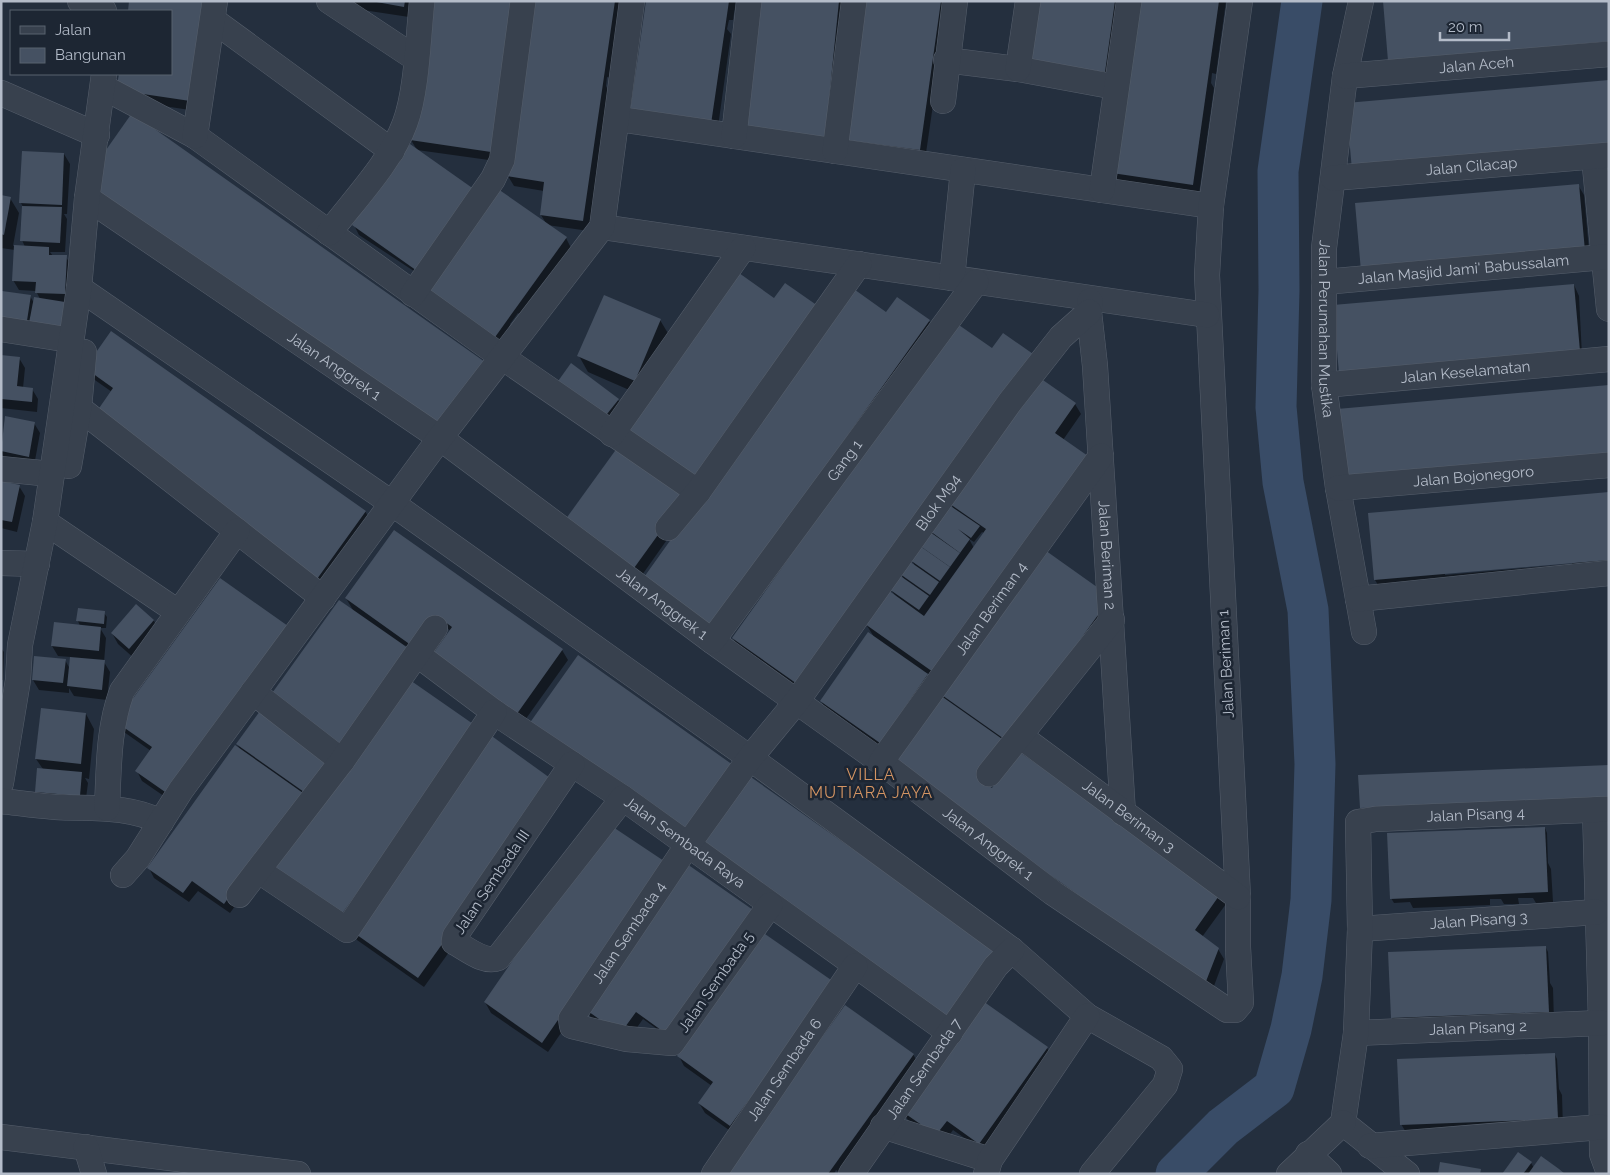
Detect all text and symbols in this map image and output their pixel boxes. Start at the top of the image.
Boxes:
legend [10,10,172,75]
scale bar [1440,10,1509,42]
text: 20 m [1448,18,1483,36]
text: Jalan [55,21,91,39]
text: Bangunan [55,46,126,64]
street label: Jalan Aceh [1438,53,1515,77]
street label: Jalan Cilacap [1425,154,1518,179]
street label: Jalan Perumahan Mustika [1315,239,1337,419]
street label: Jalan Masjid Jami' Babussalam [1357,251,1570,288]
street label: Jalan Anggrek 1 [284,328,385,405]
street label: Jalan Keselamatan [1400,357,1531,387]
street label: Gang 1 [823,436,866,485]
street label: Jalan Bojonegoro [1412,462,1535,491]
street label: Blok M94 [912,471,965,534]
street label: Jalan Beriman 2 [1094,500,1119,611]
street label: Jalan Beriman 4 [952,559,1031,659]
street label: Jalan Anggrek 1 [613,564,712,644]
street label: Jalan Beriman 1 [1214,609,1238,719]
district label: VILLA MUTIARA JAYA [809,765,933,802]
street label: Jalan Beriman 3 [1079,776,1178,856]
street label: Jalan Sembada Raya [621,793,749,892]
street label: Jalan Anggrek 1 [939,803,1038,884]
street label: Jalan Pisang 4 [1426,804,1525,826]
street label: Jalan Sembada III [451,827,533,937]
street label: Jalan Sembada 4 [588,878,669,987]
street label: Jalan Pisang 3 [1429,908,1528,933]
street label: Jalan Sembada 5 [675,928,757,1036]
street label: Jalan Sembada 6 [744,1015,826,1124]
street label: Jalan Sembada 7 [883,1015,966,1123]
street label: Jalan Pisang 2 [1429,1017,1527,1039]

